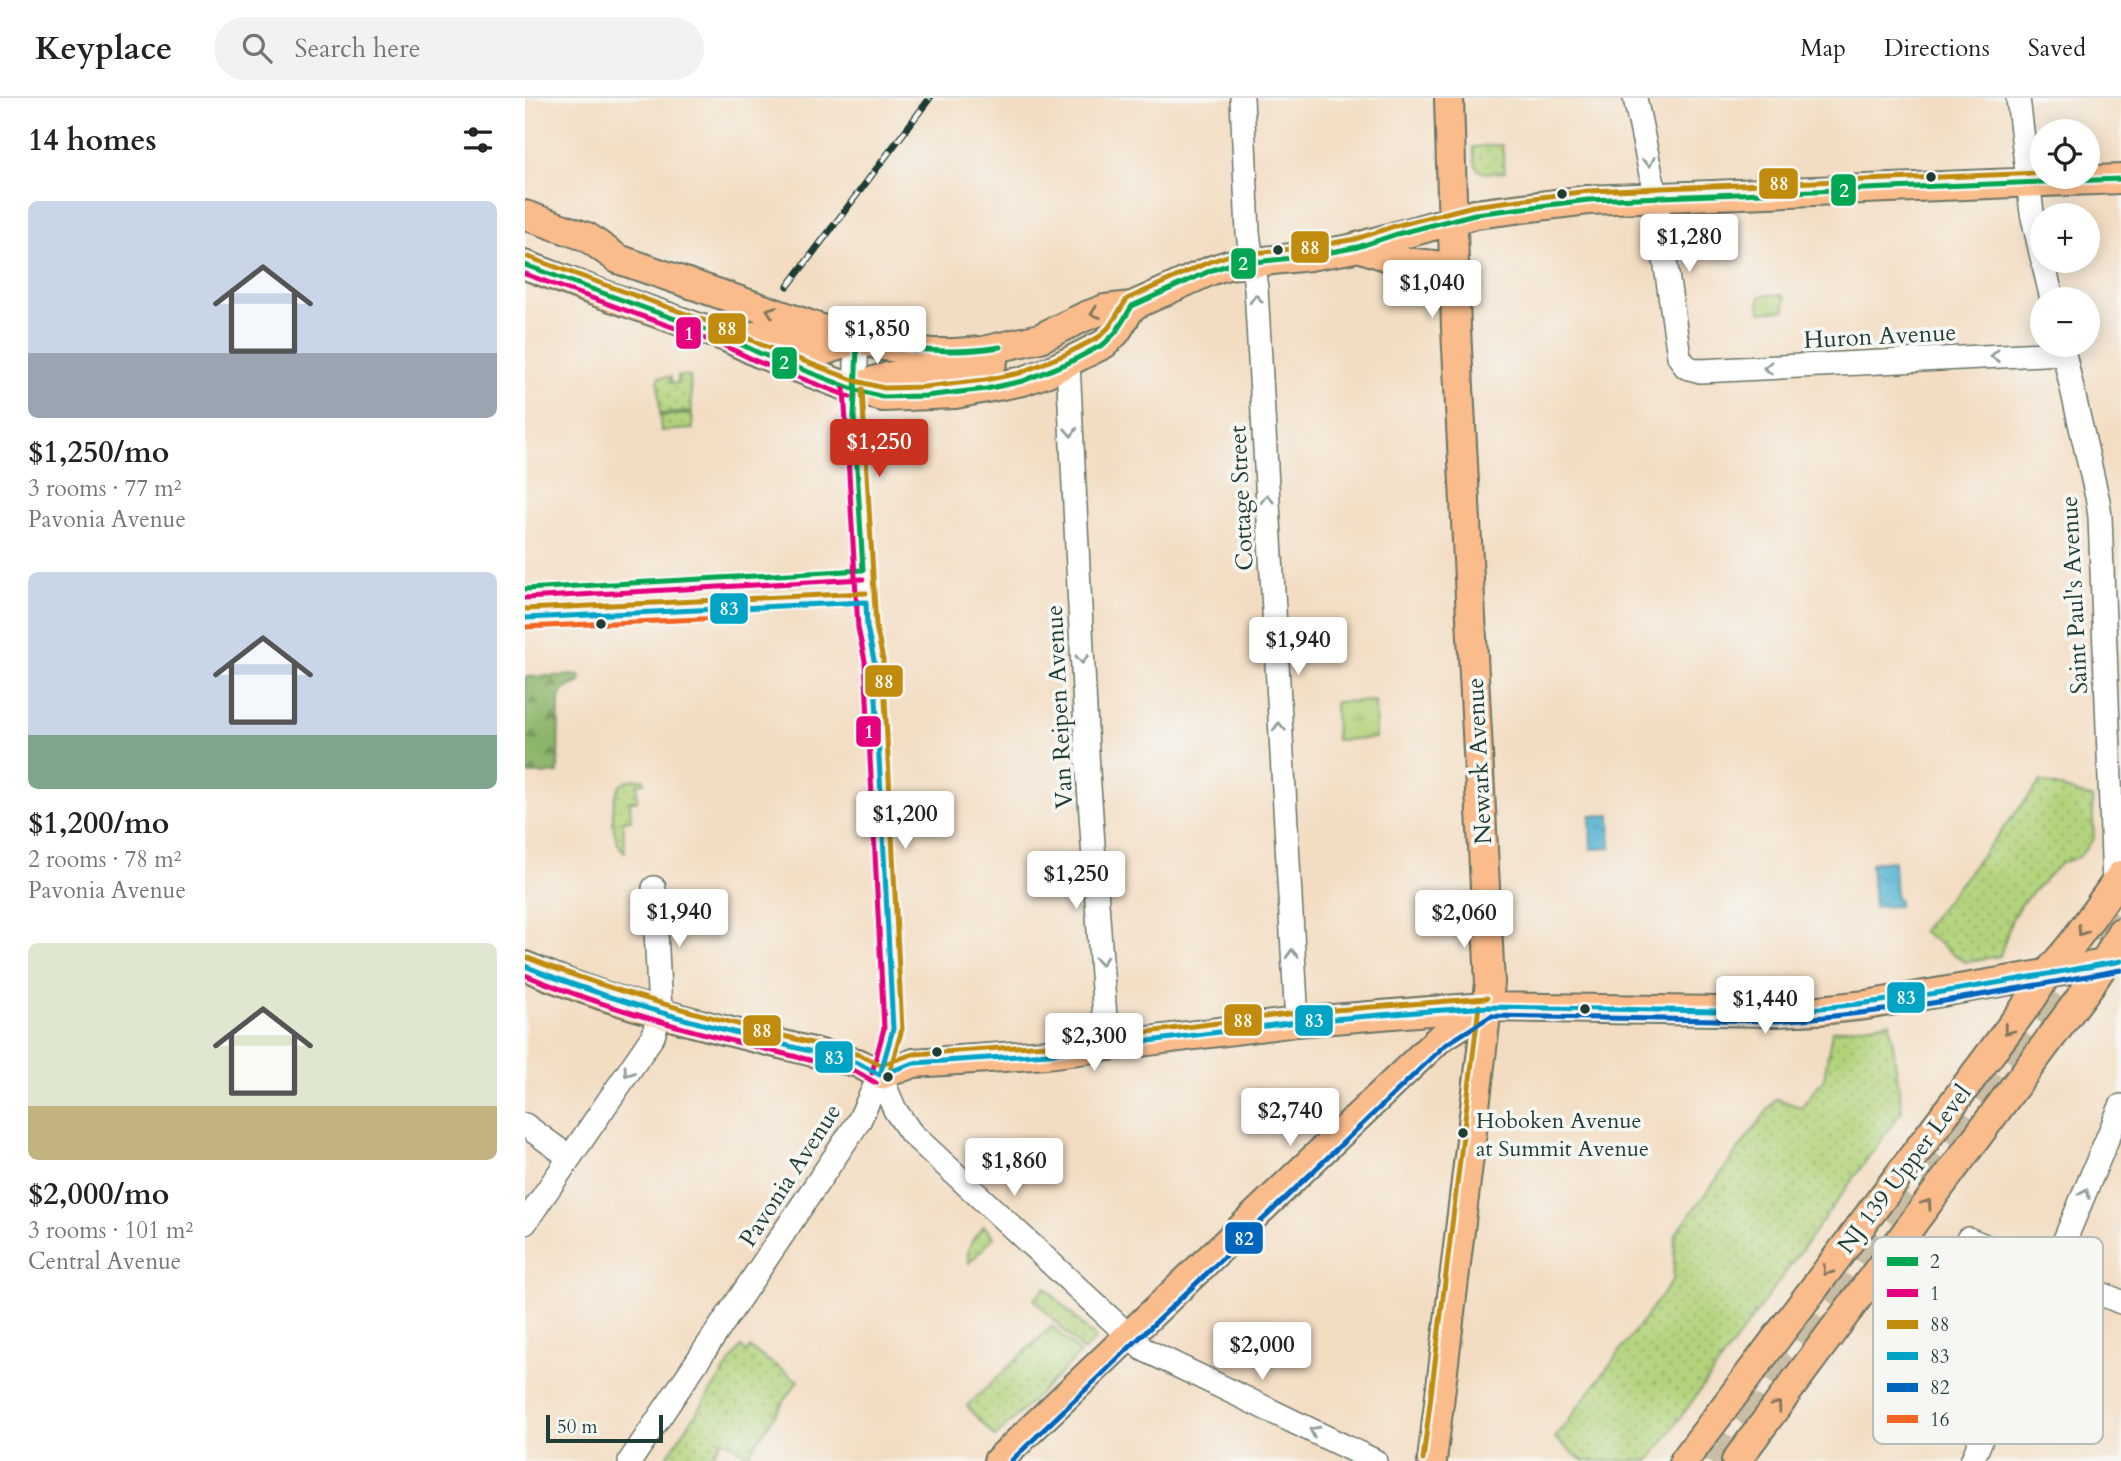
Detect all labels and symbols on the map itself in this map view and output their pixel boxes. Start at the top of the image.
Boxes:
one-way arrow [1641,156,1656,168]
line badge: 88 [1758,167,1799,200]
unlabelled marker [1924,170,1938,184]
text: 88 [1769,171,1789,197]
line badge: 2 [1830,173,1857,207]
text: 2 [1839,178,1849,204]
unlabelled marker [1555,187,1569,201]
pin: $1,280 [1632,214,1746,274]
line badge: 88 [1290,230,1330,264]
text: 88 [1300,235,1320,261]
unlabelled marker [1271,243,1285,257]
line badge: 2 [1230,247,1257,280]
text: 2 [1238,251,1248,277]
pin: $1,040 [1375,260,1489,320]
one-way arrow [1249,293,1264,304]
one-way arrow [766,305,778,319]
one-way arrow [1089,305,1101,319]
pin: $1,850 [820,306,934,366]
line badge: 88 [707,312,747,345]
line badge: 1 [675,316,702,350]
text: 88 [717,316,737,342]
street label: Huron Avenue [1803,316,1957,357]
text: 1 [684,321,694,347]
line badge: 2 [771,346,798,380]
one-way arrow [1989,349,2000,364]
text: 2 [779,350,789,376]
one-way arrow [1762,360,1773,375]
pin: $1,250 [822,420,936,479]
street label: Cottage Street [1221,424,1262,571]
one-way arrow [1063,426,1078,437]
one-way arrow [1260,494,1275,505]
street label: Saint Paul's Avenue [2053,495,2096,695]
line badge: 83 [709,592,749,625]
text: 83 [719,596,739,622]
street label: Van Reipen Avenue [1038,604,1081,810]
unlabelled marker [594,617,608,631]
pin: $1,940 [1241,618,1355,677]
one-way arrow [1075,653,1090,664]
line badge: 88 [864,664,904,698]
text: 88 [874,669,894,695]
street label: Newark Avenue [1459,677,1500,845]
line badge: 1 [855,715,882,748]
text: 1 [864,719,874,745]
one-way arrow [1272,721,1287,732]
pin: $1,200 [848,792,962,851]
pin: $1,250 [1019,852,1133,911]
pin: $1,940 [622,890,736,949]
pin: $2,060 [1407,890,1521,950]
one-way arrow [2078,923,2090,936]
one-way arrow [1285,948,1300,959]
one-way arrow [1093,956,1108,967]
pin: $1,440 [1708,976,1822,1036]
line badge: 83 [1886,981,1926,1014]
text: 83 [1896,985,1916,1011]
unlabelled marker [1578,1002,1592,1016]
line badge: 88 [1223,1003,1263,1037]
line badge: 83 [1294,1004,1334,1037]
text: 88 [1233,1008,1253,1034]
text: 83 [1304,1008,1324,1034]
line badge: 88 [742,1014,782,1047]
pin: $2,300 [1037,1014,1151,1073]
text: 88 [752,1018,772,1044]
one-way arrow [2004,1023,2016,1035]
line badge: 83 [814,1040,854,1074]
text: 83 [824,1045,844,1071]
unlabelled marker [930,1045,944,1059]
one-way arrow [624,1064,636,1077]
unlabelled marker [881,1070,895,1084]
street label: NJ 139 Upper Level [1830,1078,1979,1261]
pin: $2,740 [1233,1088,1347,1148]
street label: Pavonia Avenue [732,1097,849,1253]
place label: Hoboken Avenue at Summit Avenue [1476,1106,1649,1164]
marker: Hoboken Avenue at Summit Avenue [1456,1126,1470,1140]
pin: $1,860 [957,1138,1071,1198]
one-way arrow [2077,1188,2091,1200]
one-way arrow [1919,1199,1931,1211]
line badge: 82 [1224,1221,1264,1255]
text: 82 [1234,1226,1254,1252]
legend [1873,1237,2103,1444]
text: 2 [1930,1249,1940,1275]
one-way arrow [1823,1263,1836,1276]
text: 1 [1930,1281,1940,1307]
text: 88 [1930,1312,1949,1338]
pin: $2,000 [1205,1322,1319,1382]
text: 83 [1930,1344,1949,1370]
text: 82 [1930,1375,1950,1401]
one-way arrow [1769,1401,1781,1414]
text: 16 [1930,1407,1949,1433]
scale bar [546,1412,663,1444]
one-way arrow [1309,1426,1321,1440]

